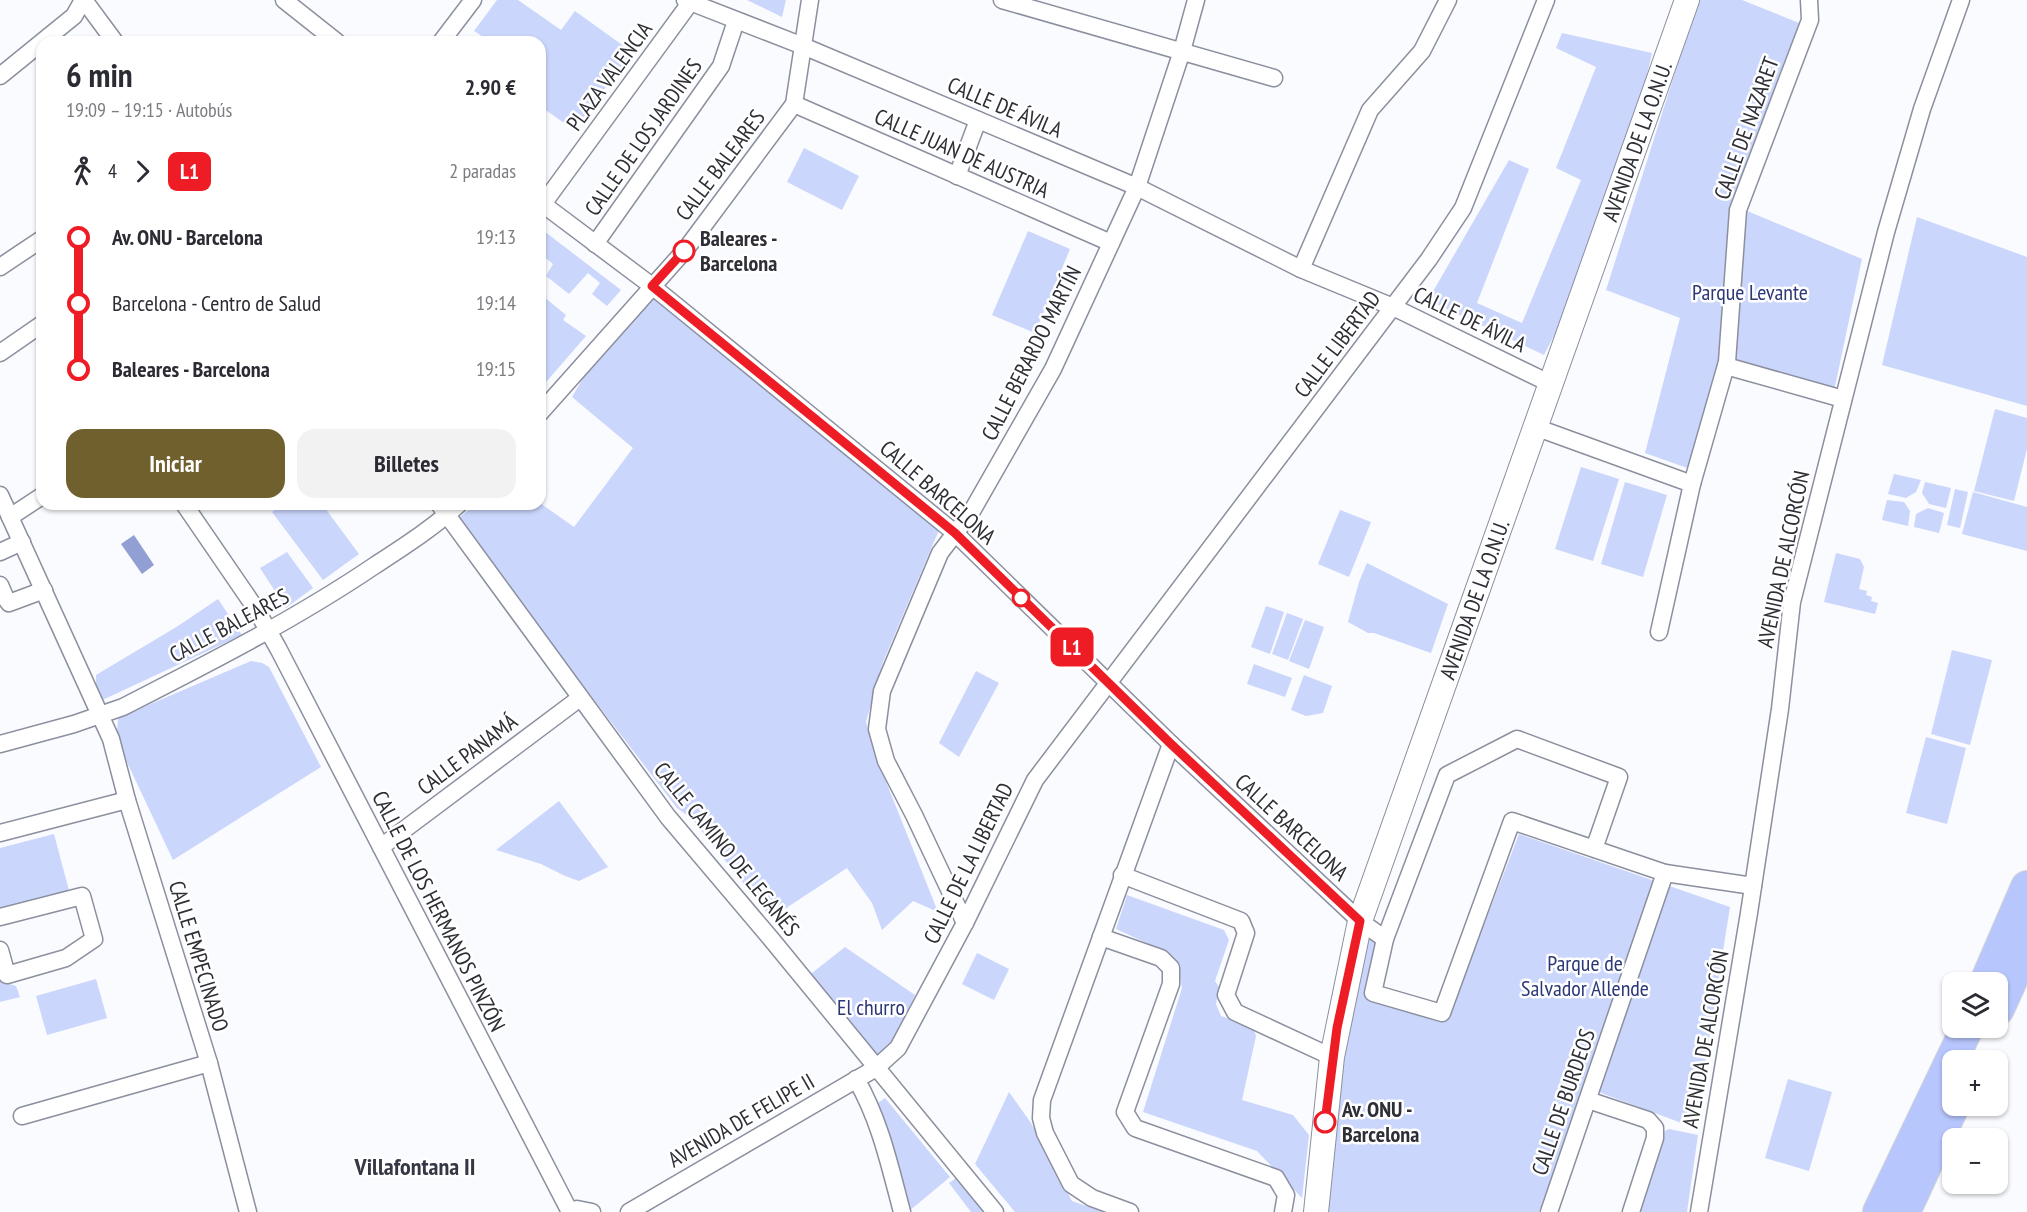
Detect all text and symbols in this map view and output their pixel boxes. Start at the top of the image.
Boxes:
street label: PLAZA VALENCIA [560,15,658,136]
text: 6 min [66,53,133,96]
street label: CALLE DE LOS JARDINES [578,53,708,221]
street label: CALLE DE NAZARET [1707,53,1785,203]
street label: AVENIDA DE LA O.N.U. [1596,58,1678,225]
street label: CALLE DE ÁVILA [943,70,1067,144]
text: 2.90 € [465,73,516,101]
text: 19:09 – 19:15 · Autobús [66,97,232,123]
street label: CALLE JUAN DE AUSTRIA [870,102,1054,204]
street label: CALLE BALEARES [669,104,771,226]
icon: walk [66,155,99,188]
icon: forward [126,155,159,188]
text: 4 [108,158,117,184]
text: L1 [180,158,199,185]
text: 2 paradas [449,158,516,184]
text: Av. ONU - Barcelona [112,223,263,251]
text: 19:13 [476,224,516,250]
place label: Baleares - Barcelona [700,224,777,277]
marker: Baleares - Barcelona [673,240,695,262]
street label: CALLE BERARDO MARTÍN [975,261,1087,445]
park label: Parque Levante [1692,278,1808,306]
street label: CALLE DE ÁVILA [1409,280,1531,359]
street label: CALLE LIBERTAD [1288,285,1386,403]
text: Barcelona - Centro de Salud [112,289,321,317]
text: 19:14 [476,290,516,316]
text: Baleares - Barcelona [112,355,270,383]
text: 19:15 [476,356,516,382]
button: Iniciar [66,429,285,498]
button: Billetes [297,429,516,498]
street label: CALLE BARCELONA [874,434,1002,550]
street label: AVENIDA DE ALCORCÓN [1751,468,1815,650]
street label: AVENIDA DE LA O.N.U. [1433,516,1515,683]
street label: CALLE BALEARES [164,582,294,668]
unlabelled marker [1012,589,1030,607]
line badge: L1 [1045,628,1099,666]
text: L1 [1063,634,1081,661]
street label: CALLE PANAMÁ [411,707,523,801]
street label: CALLE CAMINO DE LEGANÉS [648,756,806,942]
street label: CALLE BARCELONA [1230,767,1355,887]
street label: CALLE DE LA LIBERTAD [917,778,1019,948]
street label: CALLE DE LOS HERMANOS PINZÓN [366,786,512,1036]
street label: CALLE EMPECINADO [163,877,235,1035]
street label: AVENIDA DE ALCORCÓN [1676,948,1734,1130]
park label: Parque de Salvador Allende [1521,949,1649,1002]
map controls [1942,972,2008,1194]
button: layers [1942,972,2008,1038]
park label: El churro [837,993,905,1021]
street label: CALLE DE BURDEOS [1525,1025,1601,1179]
button: + [1942,1050,2008,1116]
street label: AVENIDA DE FELIPE II [663,1067,819,1173]
place label: Av. ONU - Barcelona [1341,1095,1419,1148]
marker: Av. ONU - Barcelona [1314,1111,1336,1133]
button: − [1942,1128,2008,1194]
district label: Villafontana II [354,1151,475,1182]

